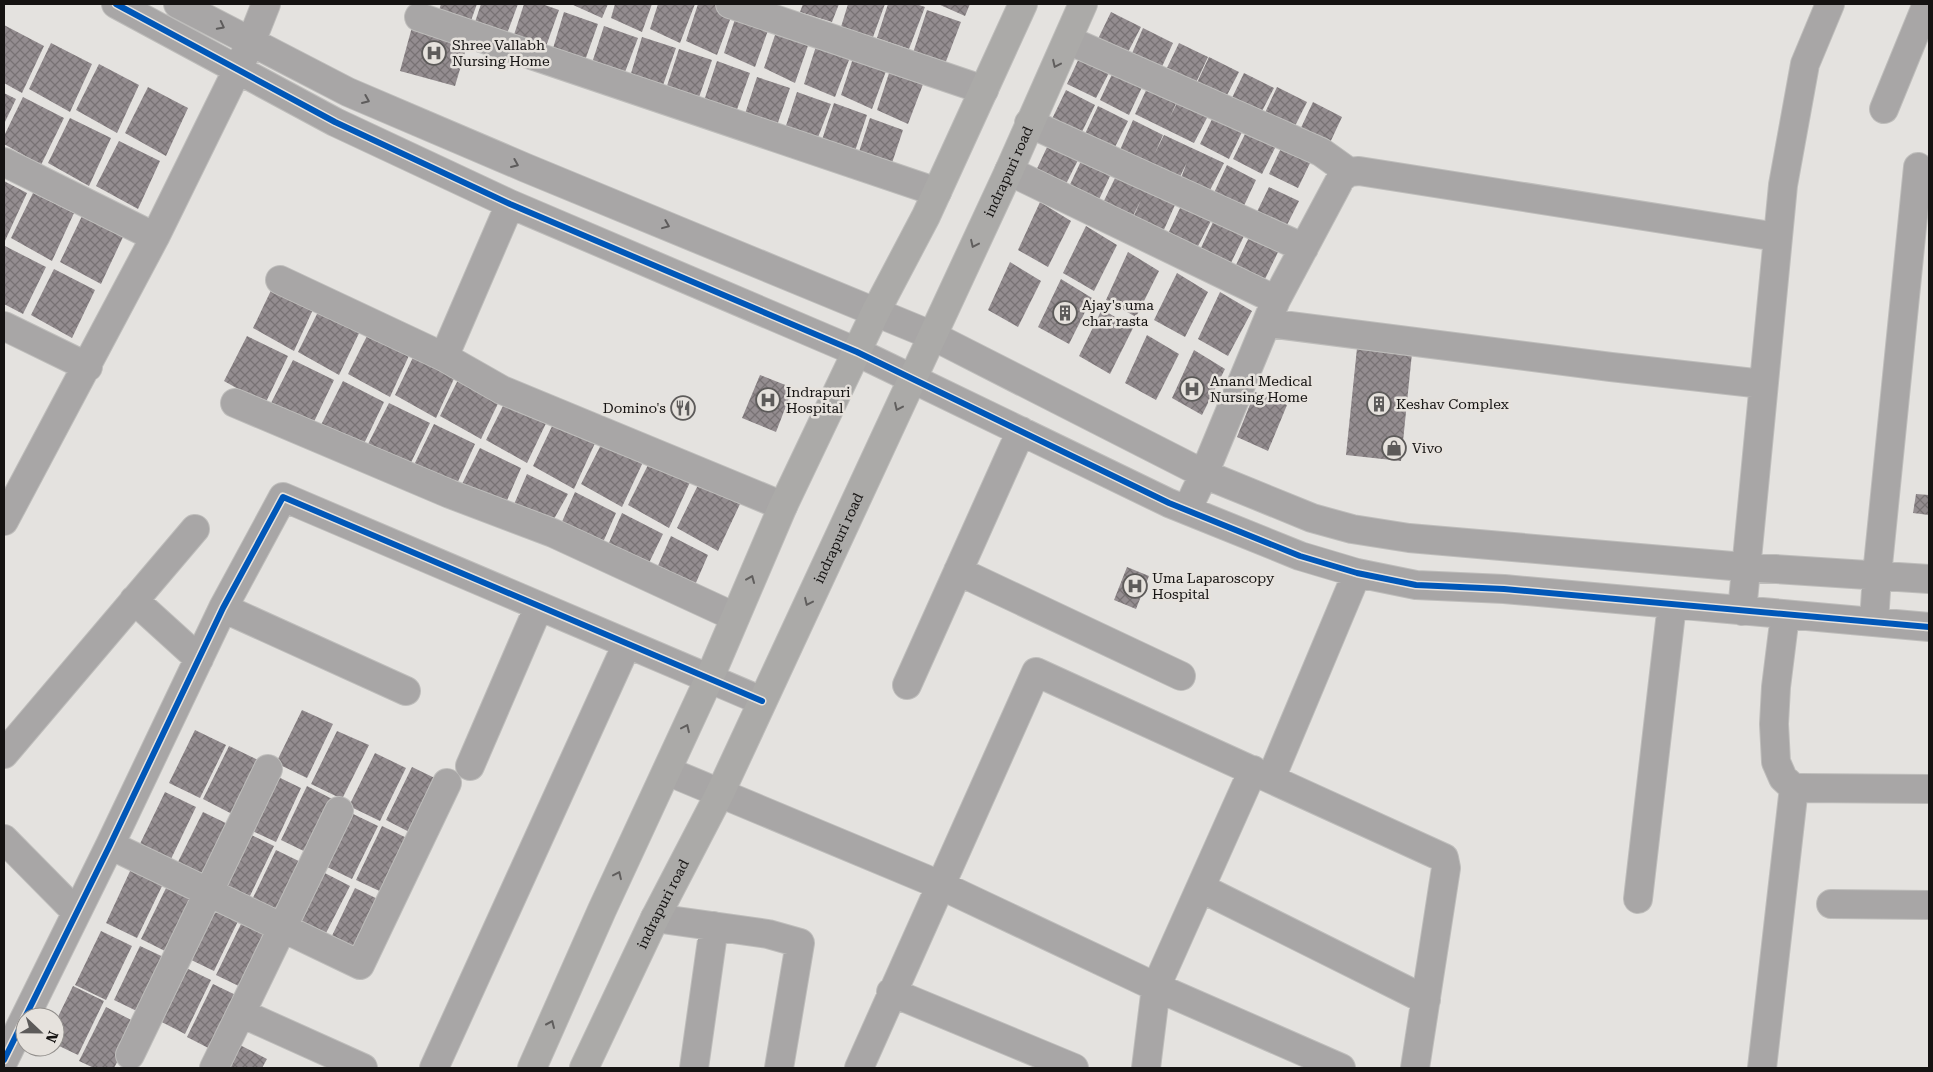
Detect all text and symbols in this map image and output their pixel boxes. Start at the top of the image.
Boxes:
one-way arrow [216,20,225,30]
place label: Shree Vallabh Nursing Home [452,37,550,69]
hospital icon: Shree Vallabh Nursing Home [421,40,447,66]
one-way arrow [1052,59,1063,68]
one-way arrow [361,93,370,104]
street label: indrapuri road [981,124,1036,219]
one-way arrow [510,157,519,168]
one-way arrow [661,219,670,229]
one-way arrow [970,239,980,248]
place label: Ajay's uma char rasta [1082,297,1154,329]
building icon: Ajay's uma char rasta [1052,300,1078,326]
place label: Anand Medical Nursing Home [1210,373,1313,405]
hospital icon: Anand Medical Nursing Home [1179,376,1205,402]
place label: Indrapuri Hospital [786,384,851,416]
hospital icon: Indrapuri Hospital [755,387,781,413]
building icon: Keshav Complex [1366,391,1392,417]
restaurant icon: Domino's [670,395,696,421]
place label: Keshav Complex [1396,396,1509,412]
place label: Domino's [603,400,666,416]
one-way arrow [893,402,904,411]
shop icon: Vivo [1381,435,1407,461]
place label: Vivo [1412,440,1443,456]
street label: indrapuri road [811,490,866,586]
place label: Uma Laparoscopy Hospital [1152,570,1275,602]
hospital icon: Uma Laparoscopy Hospital [1122,573,1148,599]
one-way arrow [745,575,756,584]
one-way arrow [803,597,814,606]
one-way arrow [680,724,691,733]
street label: indrapuri road [634,857,692,951]
one-way arrow [611,871,622,880]
north arrow [15,1007,65,1057]
one-way arrow [545,1020,556,1029]
text: N [43,1029,61,1045]

